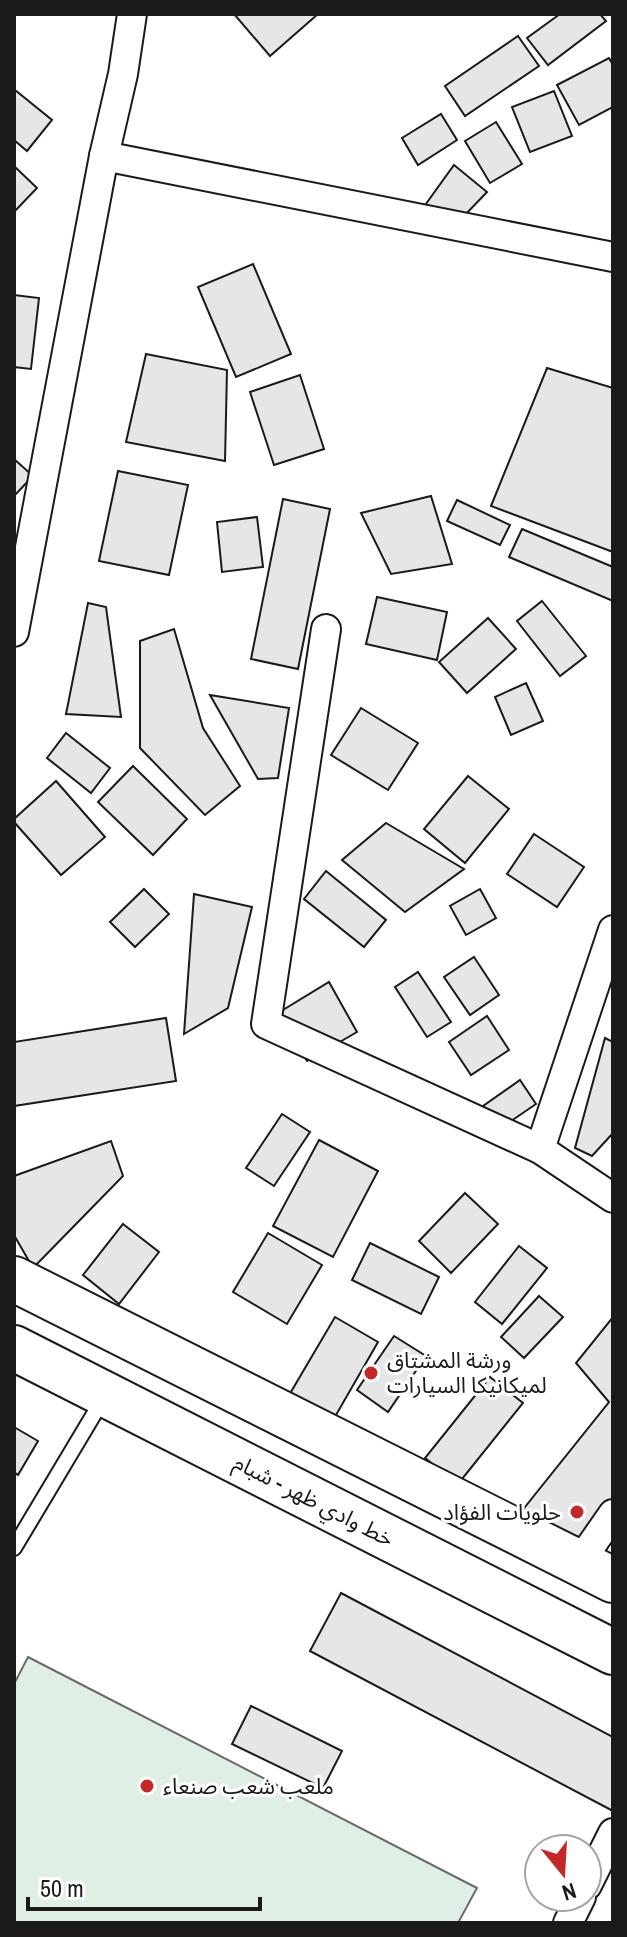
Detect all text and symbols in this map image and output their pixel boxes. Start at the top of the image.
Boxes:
place label: ورشة المشتاق لميكانيكا السيارات [387,1345,547,1400]
marker: ورشة المشتاق لميكانيكا السيارات [362,1364,380,1382]
street label: خط وادي ظهر - شبام [228,1447,399,1555]
place label: حلويات الفؤاد [443,1497,561,1527]
marker: حلويات الفؤاد [568,1503,586,1521]
place label: ملعب شعب صنعاء [163,1771,334,1801]
marker: ملعب شعب صنعاء [138,1777,156,1795]
north arrow [523,1833,603,1913]
scale bar [28,1861,260,1911]
text: 50 m [40,1872,84,1904]
text: N [558,1876,580,1908]

